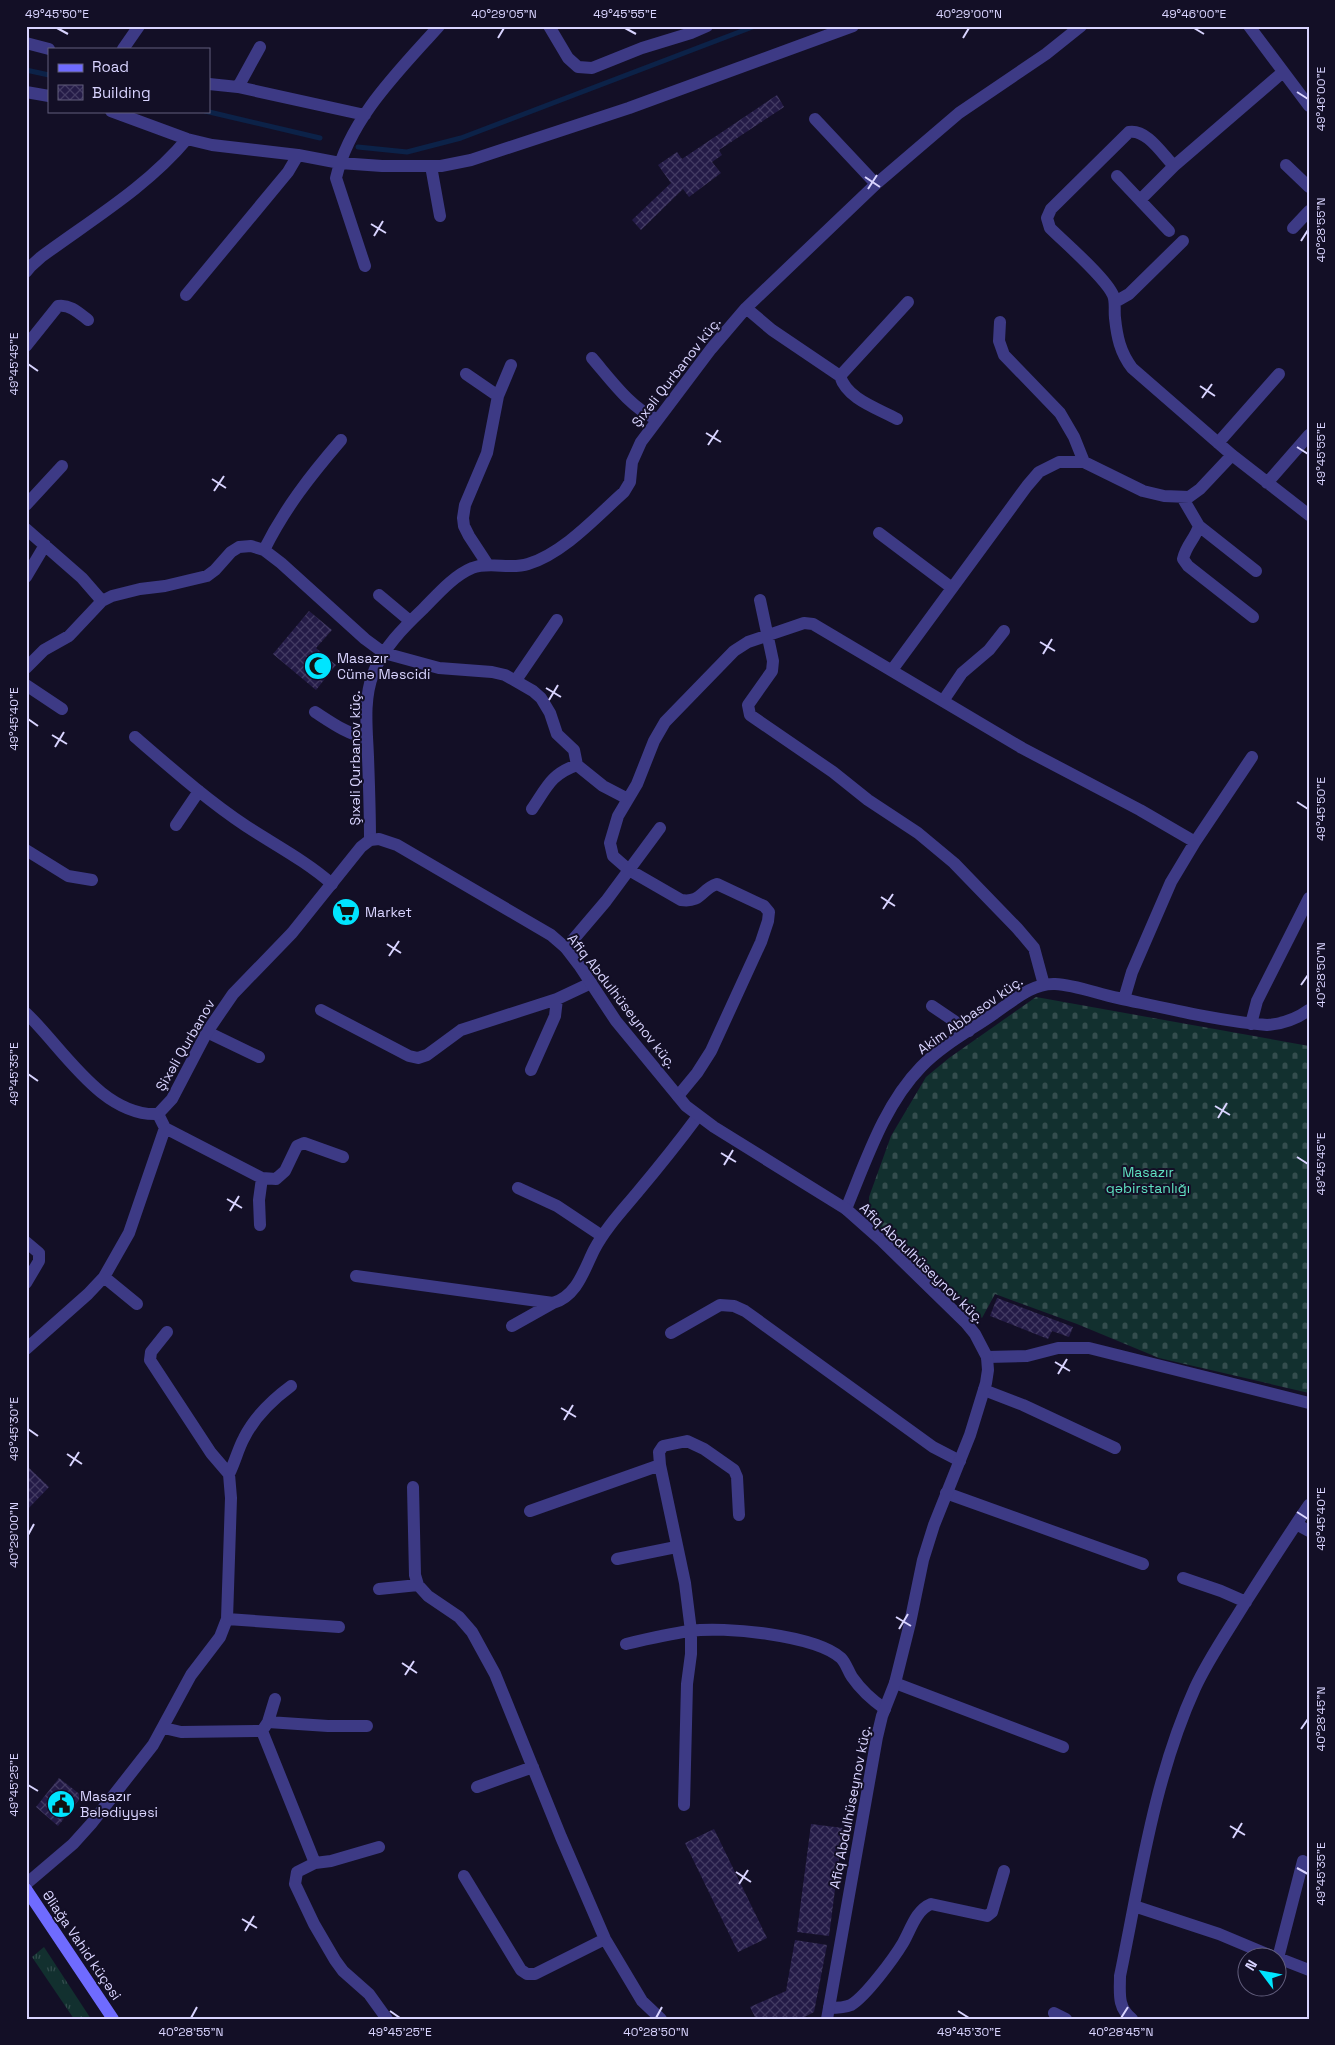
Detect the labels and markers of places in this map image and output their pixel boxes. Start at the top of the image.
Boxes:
place label: Masazır Cümə Məscidi [337,649,431,683]
mosque icon: Masazır Cümə Məscidi [303,651,333,681]
supermarket icon: Market [331,897,361,927]
place label: Market [365,903,412,921]
place label: Masazır Bələdiyyəsi [80,1787,158,1821]
public building icon: Masazır Bələdiyyəsi [46,1789,76,1819]

